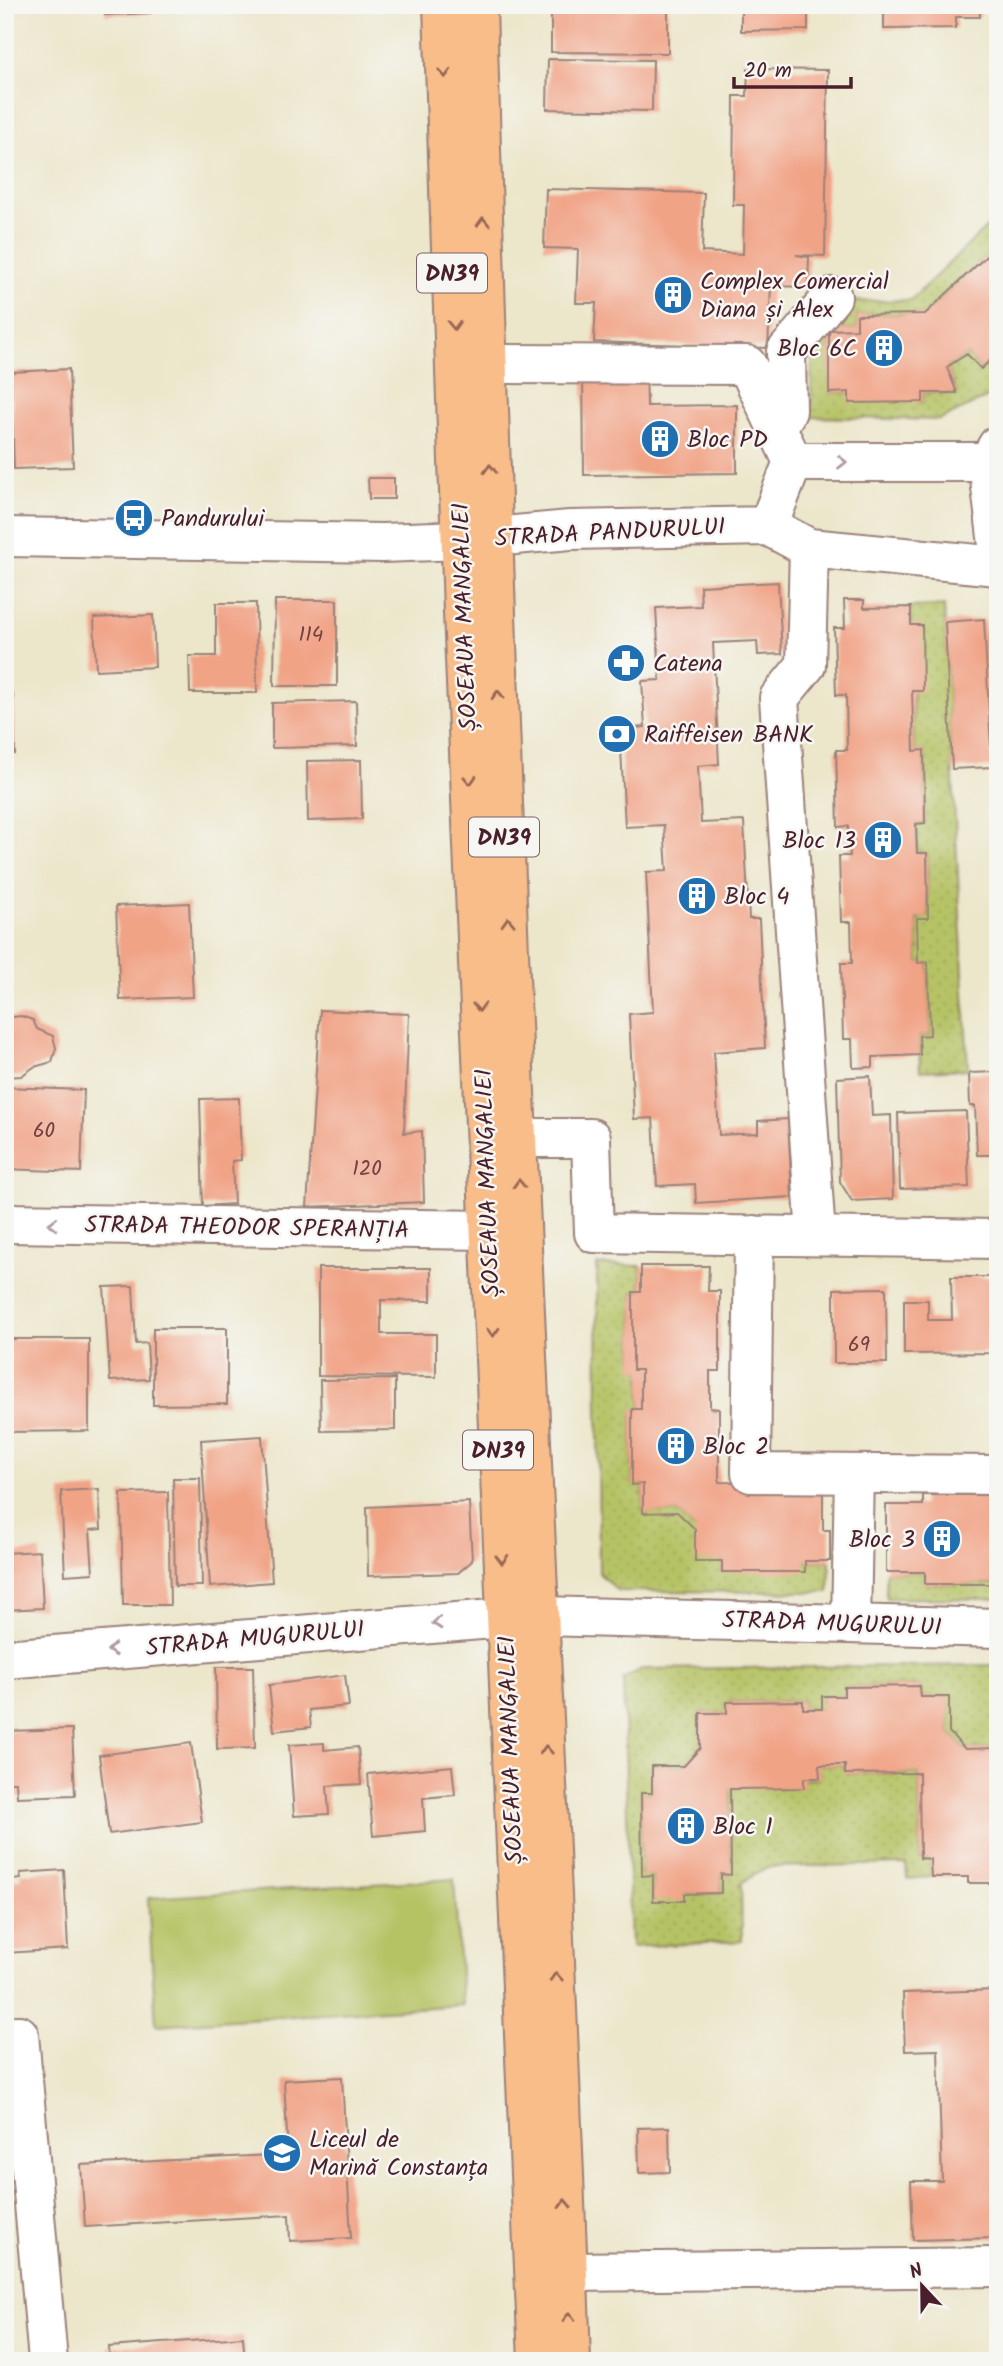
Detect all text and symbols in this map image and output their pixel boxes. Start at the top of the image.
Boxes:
scale bar [734,46,851,90]
text: 20 m [744,55,792,88]
one-way arrow [437,69,453,79]
one-way arrow [475,217,490,228]
road number: DN39 [417,254,487,292]
place label: Complex Comercial Diana și Alex [700,263,889,330]
building icon: Complex Comercial Diana și Alex [652,274,694,316]
one-way arrow [446,320,461,331]
building icon: Bloc 6C [863,327,905,369]
place label: Bloc 6C [777,330,857,369]
building icon: Bloc PD [639,418,681,460]
place label: Bloc PD [687,421,768,460]
one-way arrow [837,454,848,470]
one-way arrow [482,463,497,474]
bus stop icon: Pandurului [113,497,155,539]
place label: Pandurului [161,500,266,539]
street label: ȘOSEAUA MANGALIEI [442,502,489,732]
street label: STRADA PANDURULUI [494,508,726,559]
house number: 114 [299,619,323,652]
pharmacy icon: Catena [605,642,647,684]
place label: Catena [653,645,723,684]
one-way arrow [491,689,506,700]
bank icon: Raiffeisen BANK [596,713,638,755]
place label: Raiffeisen BANK [644,716,814,755]
one-way arrow [462,774,477,785]
road number: DN39 [469,818,539,856]
building icon: Bloc 13 [862,819,904,861]
place label: Bloc 13 [782,822,856,861]
building icon: Bloc 4 [676,875,718,917]
place label: Bloc 4 [724,878,790,917]
one-way arrow [500,917,515,928]
one-way arrow [472,1002,487,1013]
street label: ȘOSEAUA MANGALIEI [465,1068,512,1298]
house number: 60 [33,1115,55,1148]
house number: 120 [352,1153,382,1186]
one-way arrow [511,1179,526,1190]
street label: STRADA THEODOR SPERANȚIA [84,1206,410,1251]
one-way arrow [47,1216,58,1231]
one-way arrow [485,1327,500,1338]
house number: 69 [848,1329,870,1362]
building icon: Bloc 2 [655,1425,697,1467]
place label: Bloc 2 [703,1428,769,1467]
road number: DN39 [463,1430,533,1470]
building icon: Bloc 3 [921,1518,963,1560]
place label: Bloc 3 [849,1521,915,1560]
one-way arrow [495,1554,510,1565]
street label: STRADA MUGURULUI [722,1601,942,1648]
street label: STRADA MUGURULUI [144,1611,366,1668]
one-way arrow [431,1615,442,1630]
street label: ȘOSEAUA MANGALIEI [488,1635,535,1865]
one-way arrow [107,1642,118,1657]
one-way arrow [539,1744,554,1755]
building icon: Bloc 1 [665,1805,707,1847]
place label: Bloc 1 [713,1808,773,1847]
one-way arrow [549,1971,564,1982]
place label: Liceul de Marină Constanța [309,2121,488,2188]
school or university icon: Liceul de Marină Constanța [261,2132,303,2174]
one-way arrow [558,2198,573,2209]
north arrow [888,2250,958,2320]
text: N [905,2256,928,2288]
one-way arrow [562,2311,577,2322]

